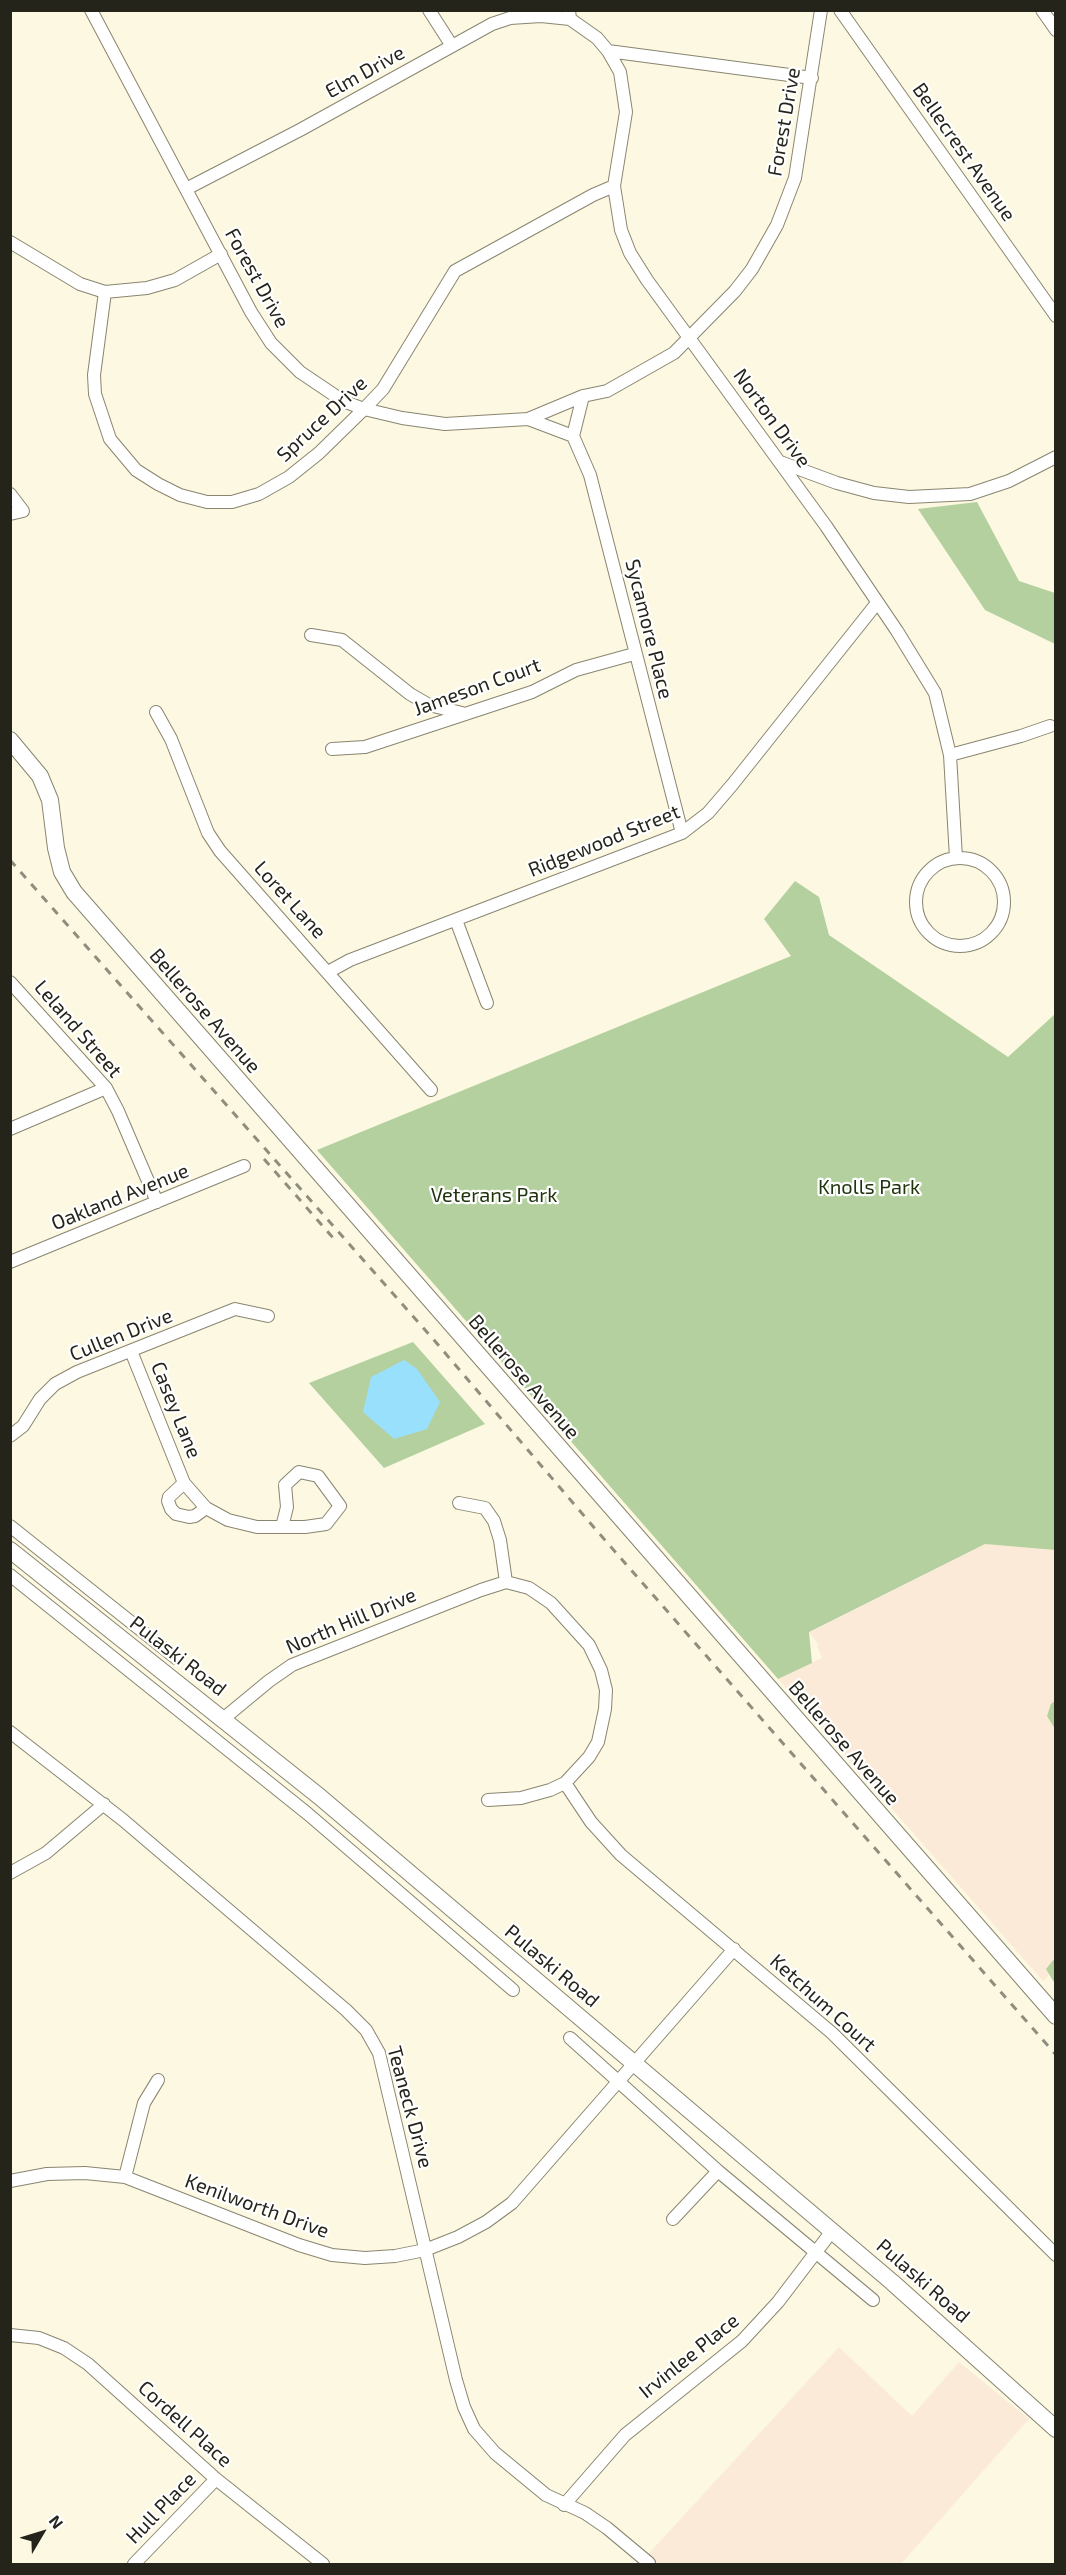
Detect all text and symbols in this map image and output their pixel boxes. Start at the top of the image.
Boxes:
street label: Elm Drive [321,41,409,103]
street label: Forest Drive [763,66,805,178]
street label: Bellecrest Avenue [907,78,1021,226]
street label: Forest Drive [220,224,294,332]
street label: Norton Drive [728,364,816,472]
street label: Spruce Drive [272,371,372,467]
street label: Sycamore Place [620,557,678,701]
street label: Jameson Court [410,653,544,721]
street label: Ridgewood Street [525,800,683,882]
street label: Loret Lane [249,856,331,944]
street label: Bellerose Avenue [144,944,266,1078]
street label: Leland Street [29,975,127,1083]
street label: Oakland Avenue [48,1159,192,1235]
park label: Knolls Park [818,1175,920,1199]
park label: Veterans Park [431,1183,557,1207]
street label: Cullen Drive [66,1303,176,1367]
street label: Bellerose Avenue [463,1310,585,1444]
street label: Casey Lane [146,1358,206,1462]
street label: North Hill Drive [282,1583,420,1659]
street label: Pulaski Road [125,1611,231,1701]
street label: Bellerose Avenue [783,1676,905,1810]
street label: Pulaski Road [500,1920,604,2012]
street label: Ketchum Court [765,1949,881,2057]
street label: Teaneck Drive [382,2043,438,2171]
street label: Kenilworth Drive [182,2169,332,2243]
street label: Pulaski Road [871,2234,975,2328]
street label: Irvinlee Place [634,2308,744,2404]
street label: Cordell Place [133,2376,237,2472]
street label: Hull Place [121,2467,201,2549]
north arrow [12,2503,72,2563]
text: N [46,2511,68,2532]

